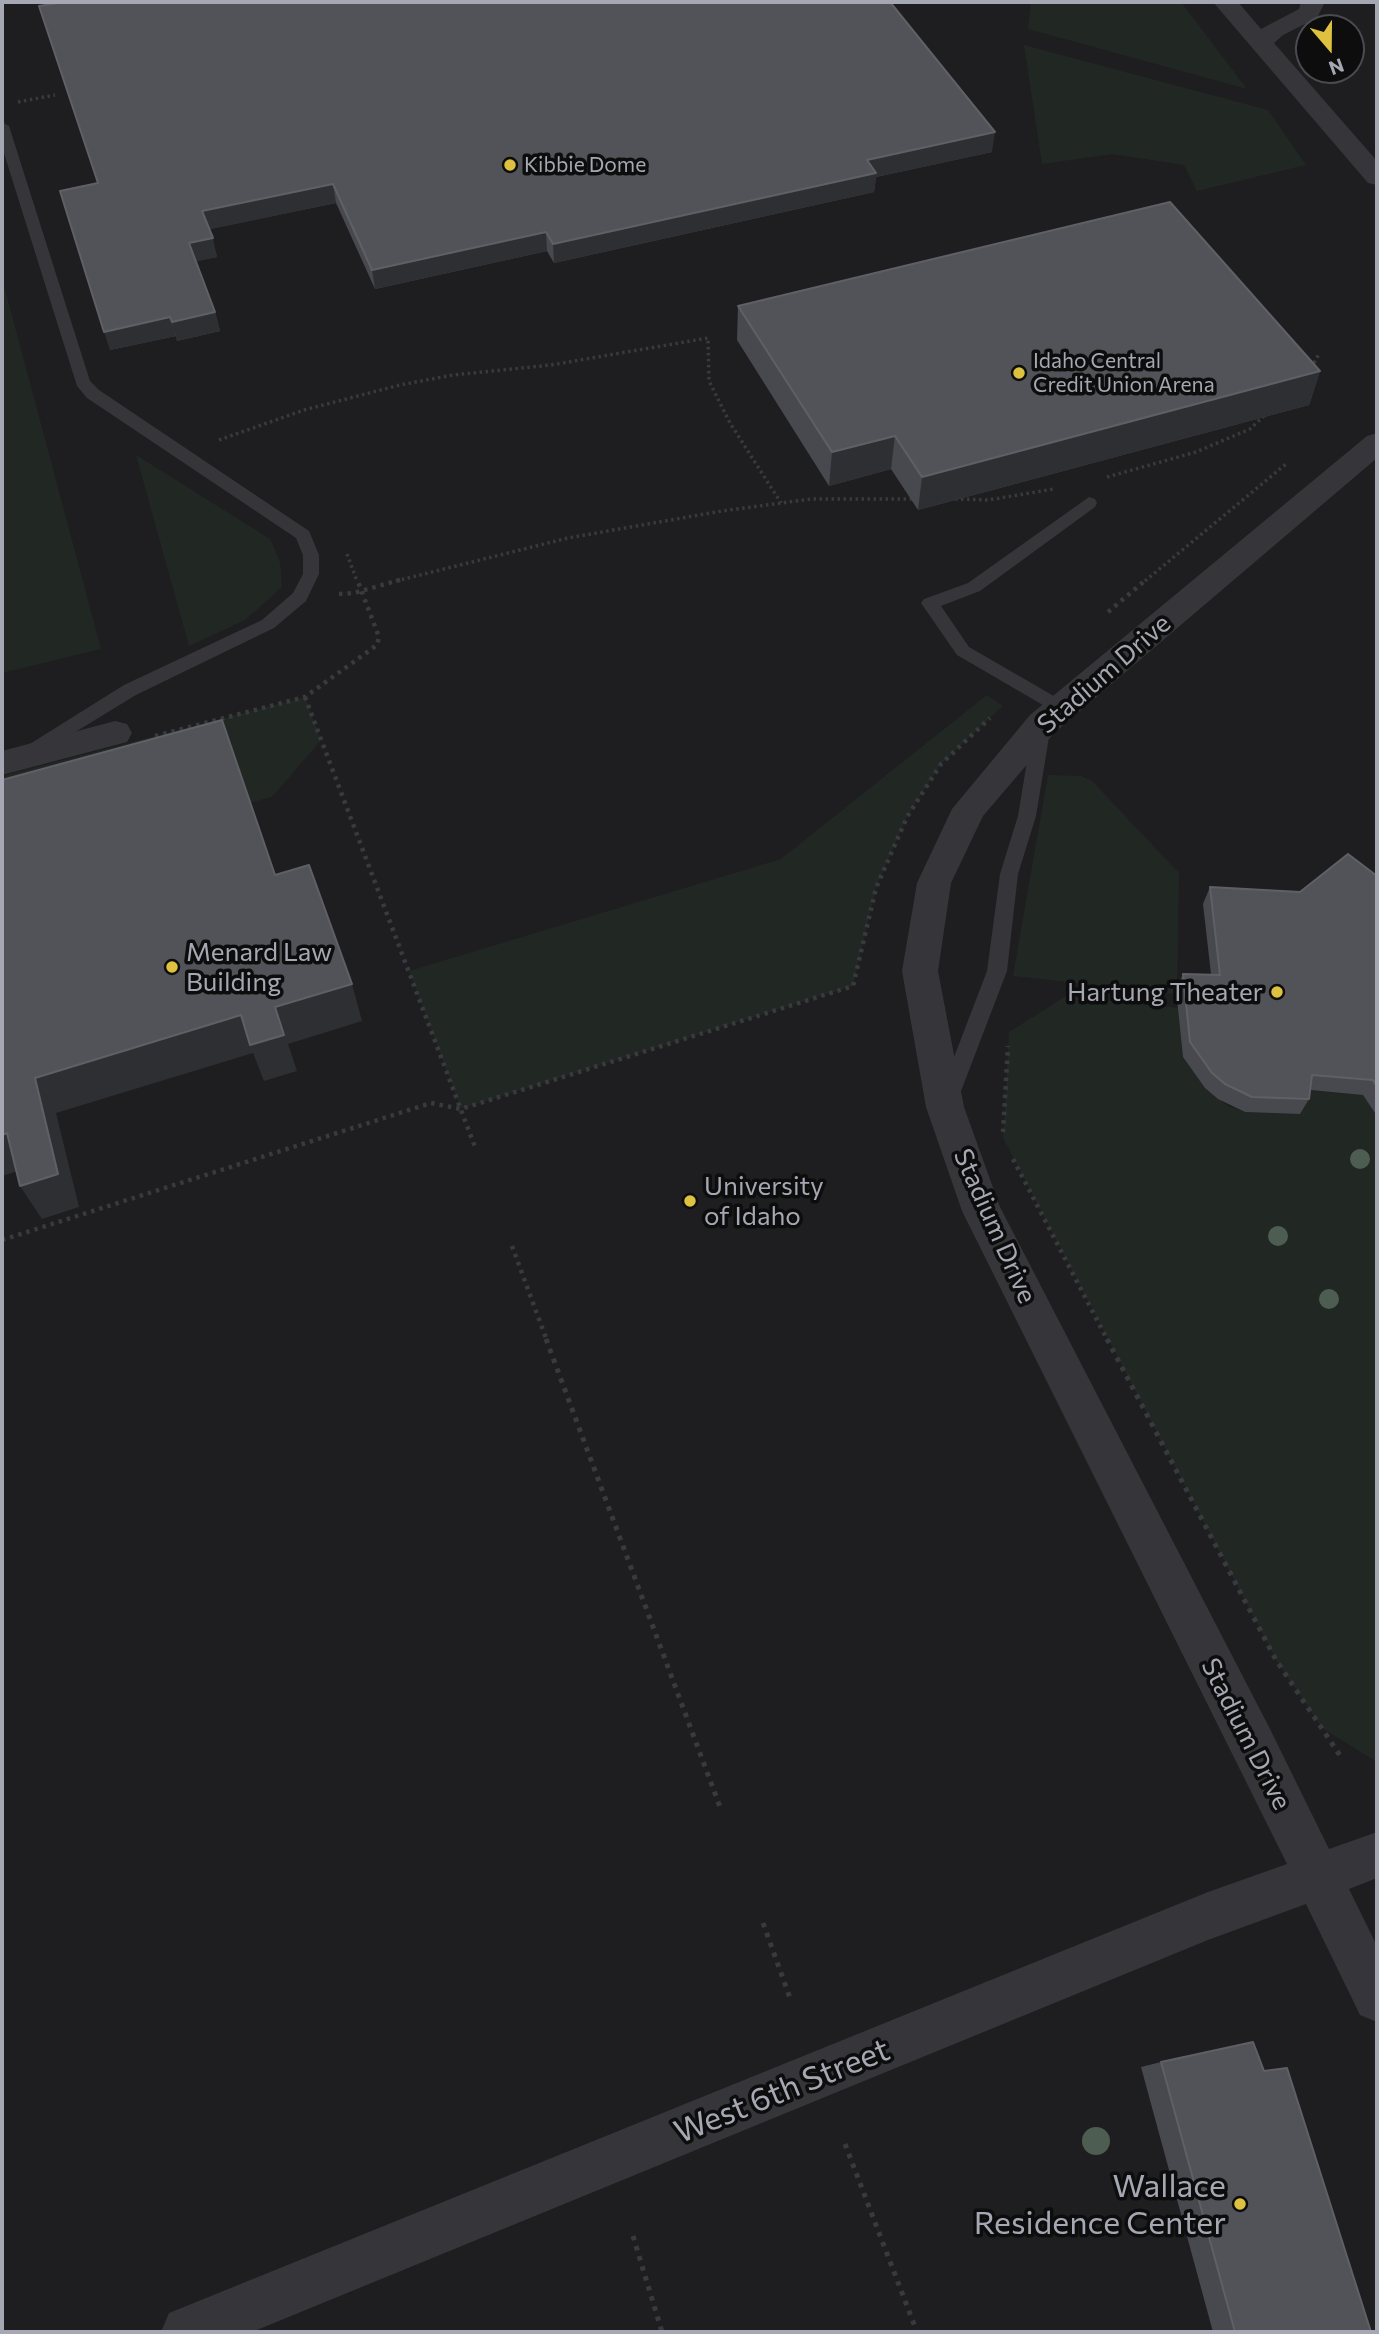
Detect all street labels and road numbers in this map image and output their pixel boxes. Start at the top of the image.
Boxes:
street label: Stadium Drive [1031,608,1177,740]
street label: Stadium Drive [947,1144,1043,1308]
street label: Stadium Drive [1194,1653,1298,1815]
street label: West 6th Street [669,2030,895,2152]

